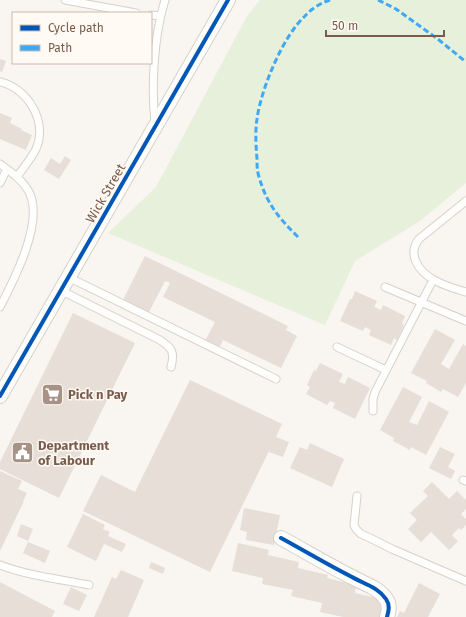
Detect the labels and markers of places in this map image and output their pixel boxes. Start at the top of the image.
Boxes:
supermarket icon: Pick n Pay [39,381,65,407]
place label: Pick n Pay [68,387,128,402]
place label: Department of Labour [38,438,110,468]
public building icon: Department of Labour [10,439,36,465]

